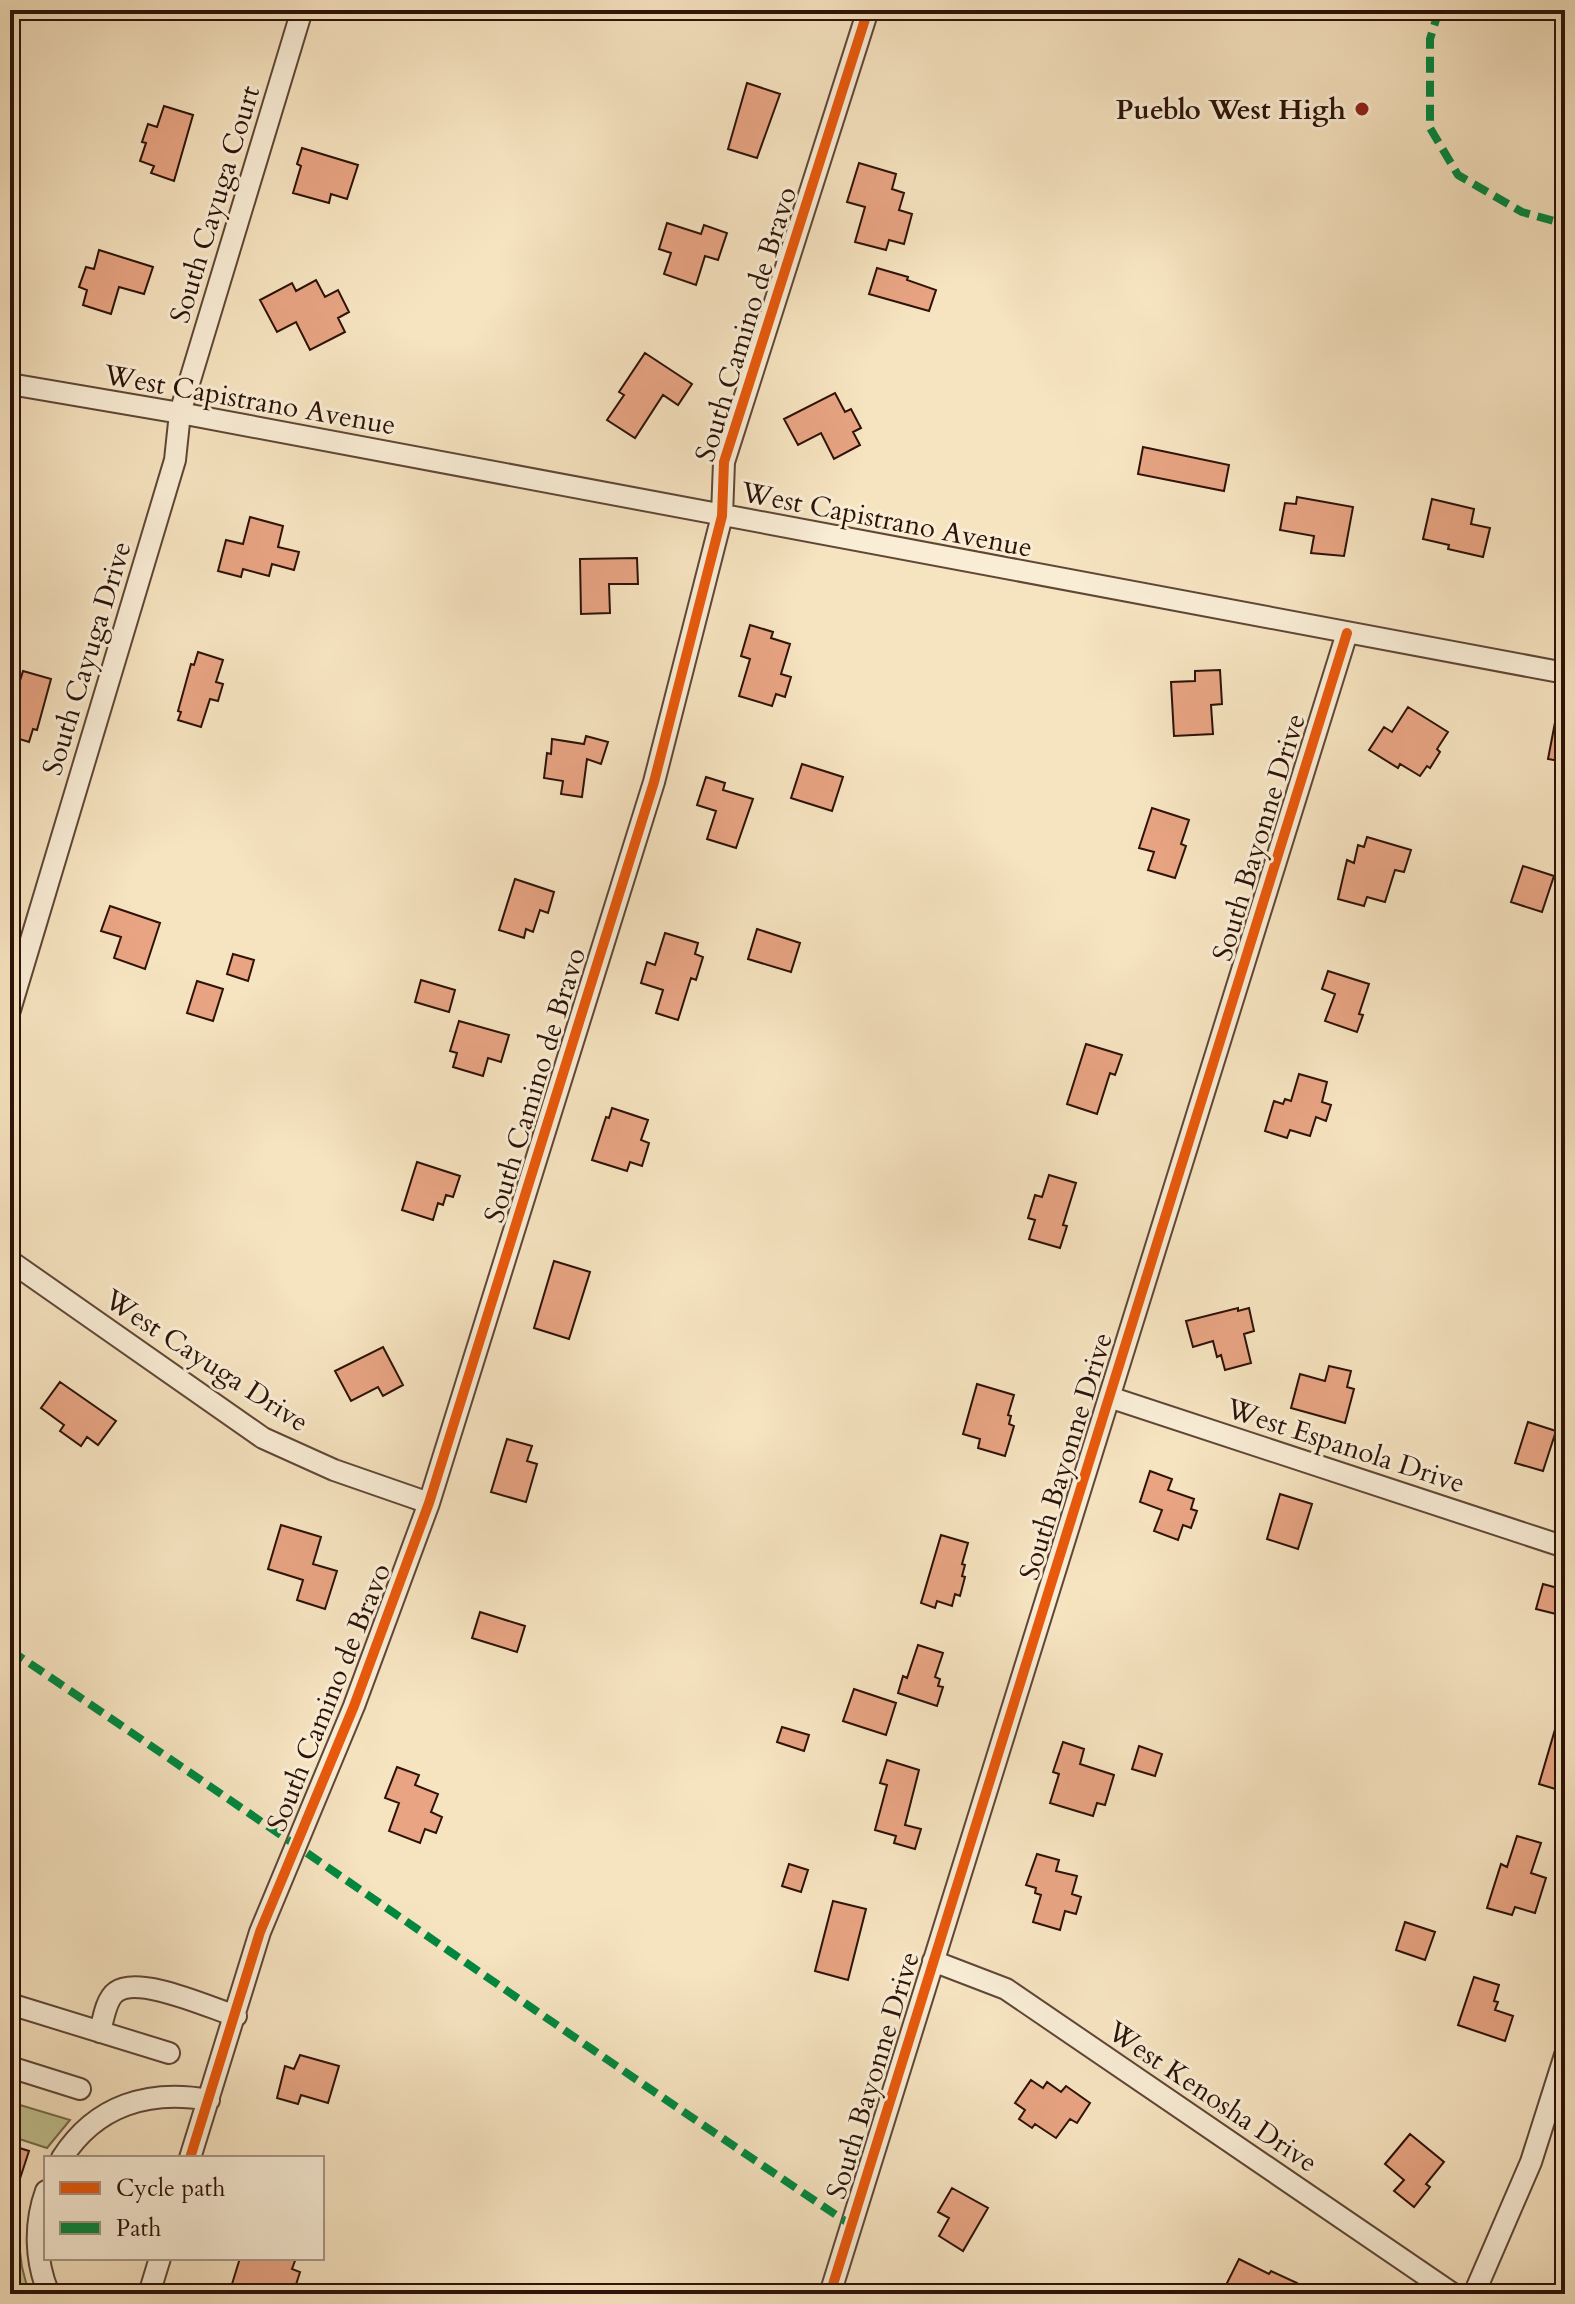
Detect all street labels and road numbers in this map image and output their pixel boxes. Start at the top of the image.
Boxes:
street label: South Cayuga Court [161,81,269,328]
street label: South Camino de Bravo [686,182,806,466]
street label: West Capistrano Avenue [100,355,399,444]
street label: West Capistrano Avenue [737,473,1035,567]
street label: South Cayuga Drive [33,537,141,780]
street label: South Bayonne Drive [1203,709,1315,966]
street label: South Camino de Bravo [475,943,595,1227]
street label: West Cayuga Drive [96,1280,316,1441]
street label: South Bayonne Drive [1010,1328,1122,1585]
street label: West Espanola Drive [1221,1389,1470,1502]
street label: South Camino de Bravo [258,1558,400,1837]
street label: South Bayonne Drive [817,1947,929,2204]
street label: West Kenosha Drive [1099,2012,1325,2181]

